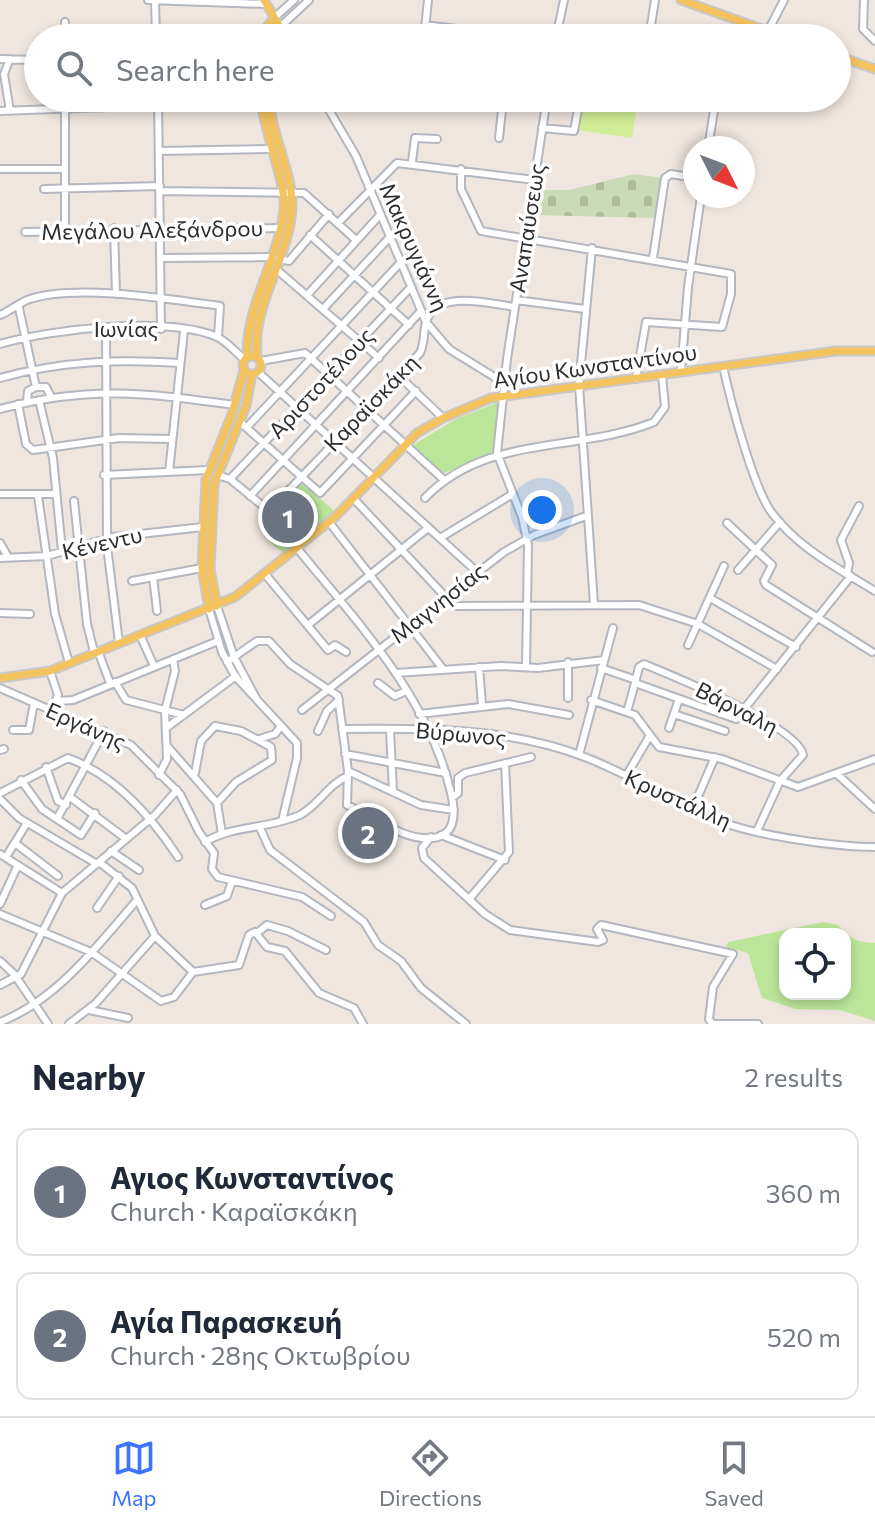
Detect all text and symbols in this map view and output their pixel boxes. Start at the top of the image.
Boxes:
search box [24,24,851,112]
icon: search [52,46,96,90]
text: Search here [116,50,275,87]
north arrow [683,136,755,208]
street label: Αναπαύσεως [503,161,550,295]
street label: Μακρυγιάννη [374,178,455,315]
street label: Μεγάλου Αλεξάνδρου [41,214,263,245]
street label: Ιωνίας [94,315,158,342]
street label: Αριστοτέλους [262,322,379,444]
street label: Αγίου Κωνσταντίνου [491,338,698,393]
street label: Καραϊσκάκη [318,349,423,457]
pin: 1 [262,487,314,547]
your location [522,490,562,530]
street label: Κένεντυ [59,520,145,565]
street label: Μαγνησίας [384,557,491,648]
street label: Βάρναλη [691,675,783,740]
street label: Εργάνης [42,696,130,755]
street label: Βύρωνος [415,716,507,751]
street label: Κρυστάλλη [621,763,736,834]
pin: 2 [342,803,394,863]
map controls [779,928,851,1000]
button: locate [779,928,851,1000]
text: Nearby [32,1055,146,1097]
text: 2 results [745,1061,843,1092]
text: Αγιος Κωνσταντίνος [110,1158,394,1195]
text: 1 [54,1177,66,1208]
text: 360 m [766,1177,841,1208]
text: Church · Καραϊσκάκη [110,1195,358,1226]
text: Αγία Παρασκευή [110,1302,342,1339]
text: 2 [53,1321,67,1352]
text: 520 m [767,1321,841,1352]
text: Church · 28ης Οκτωβρίου [110,1339,411,1370]
tab: Map [111,1436,157,1511]
tab: Directions [379,1436,482,1511]
tab: Saved [704,1436,764,1511]

